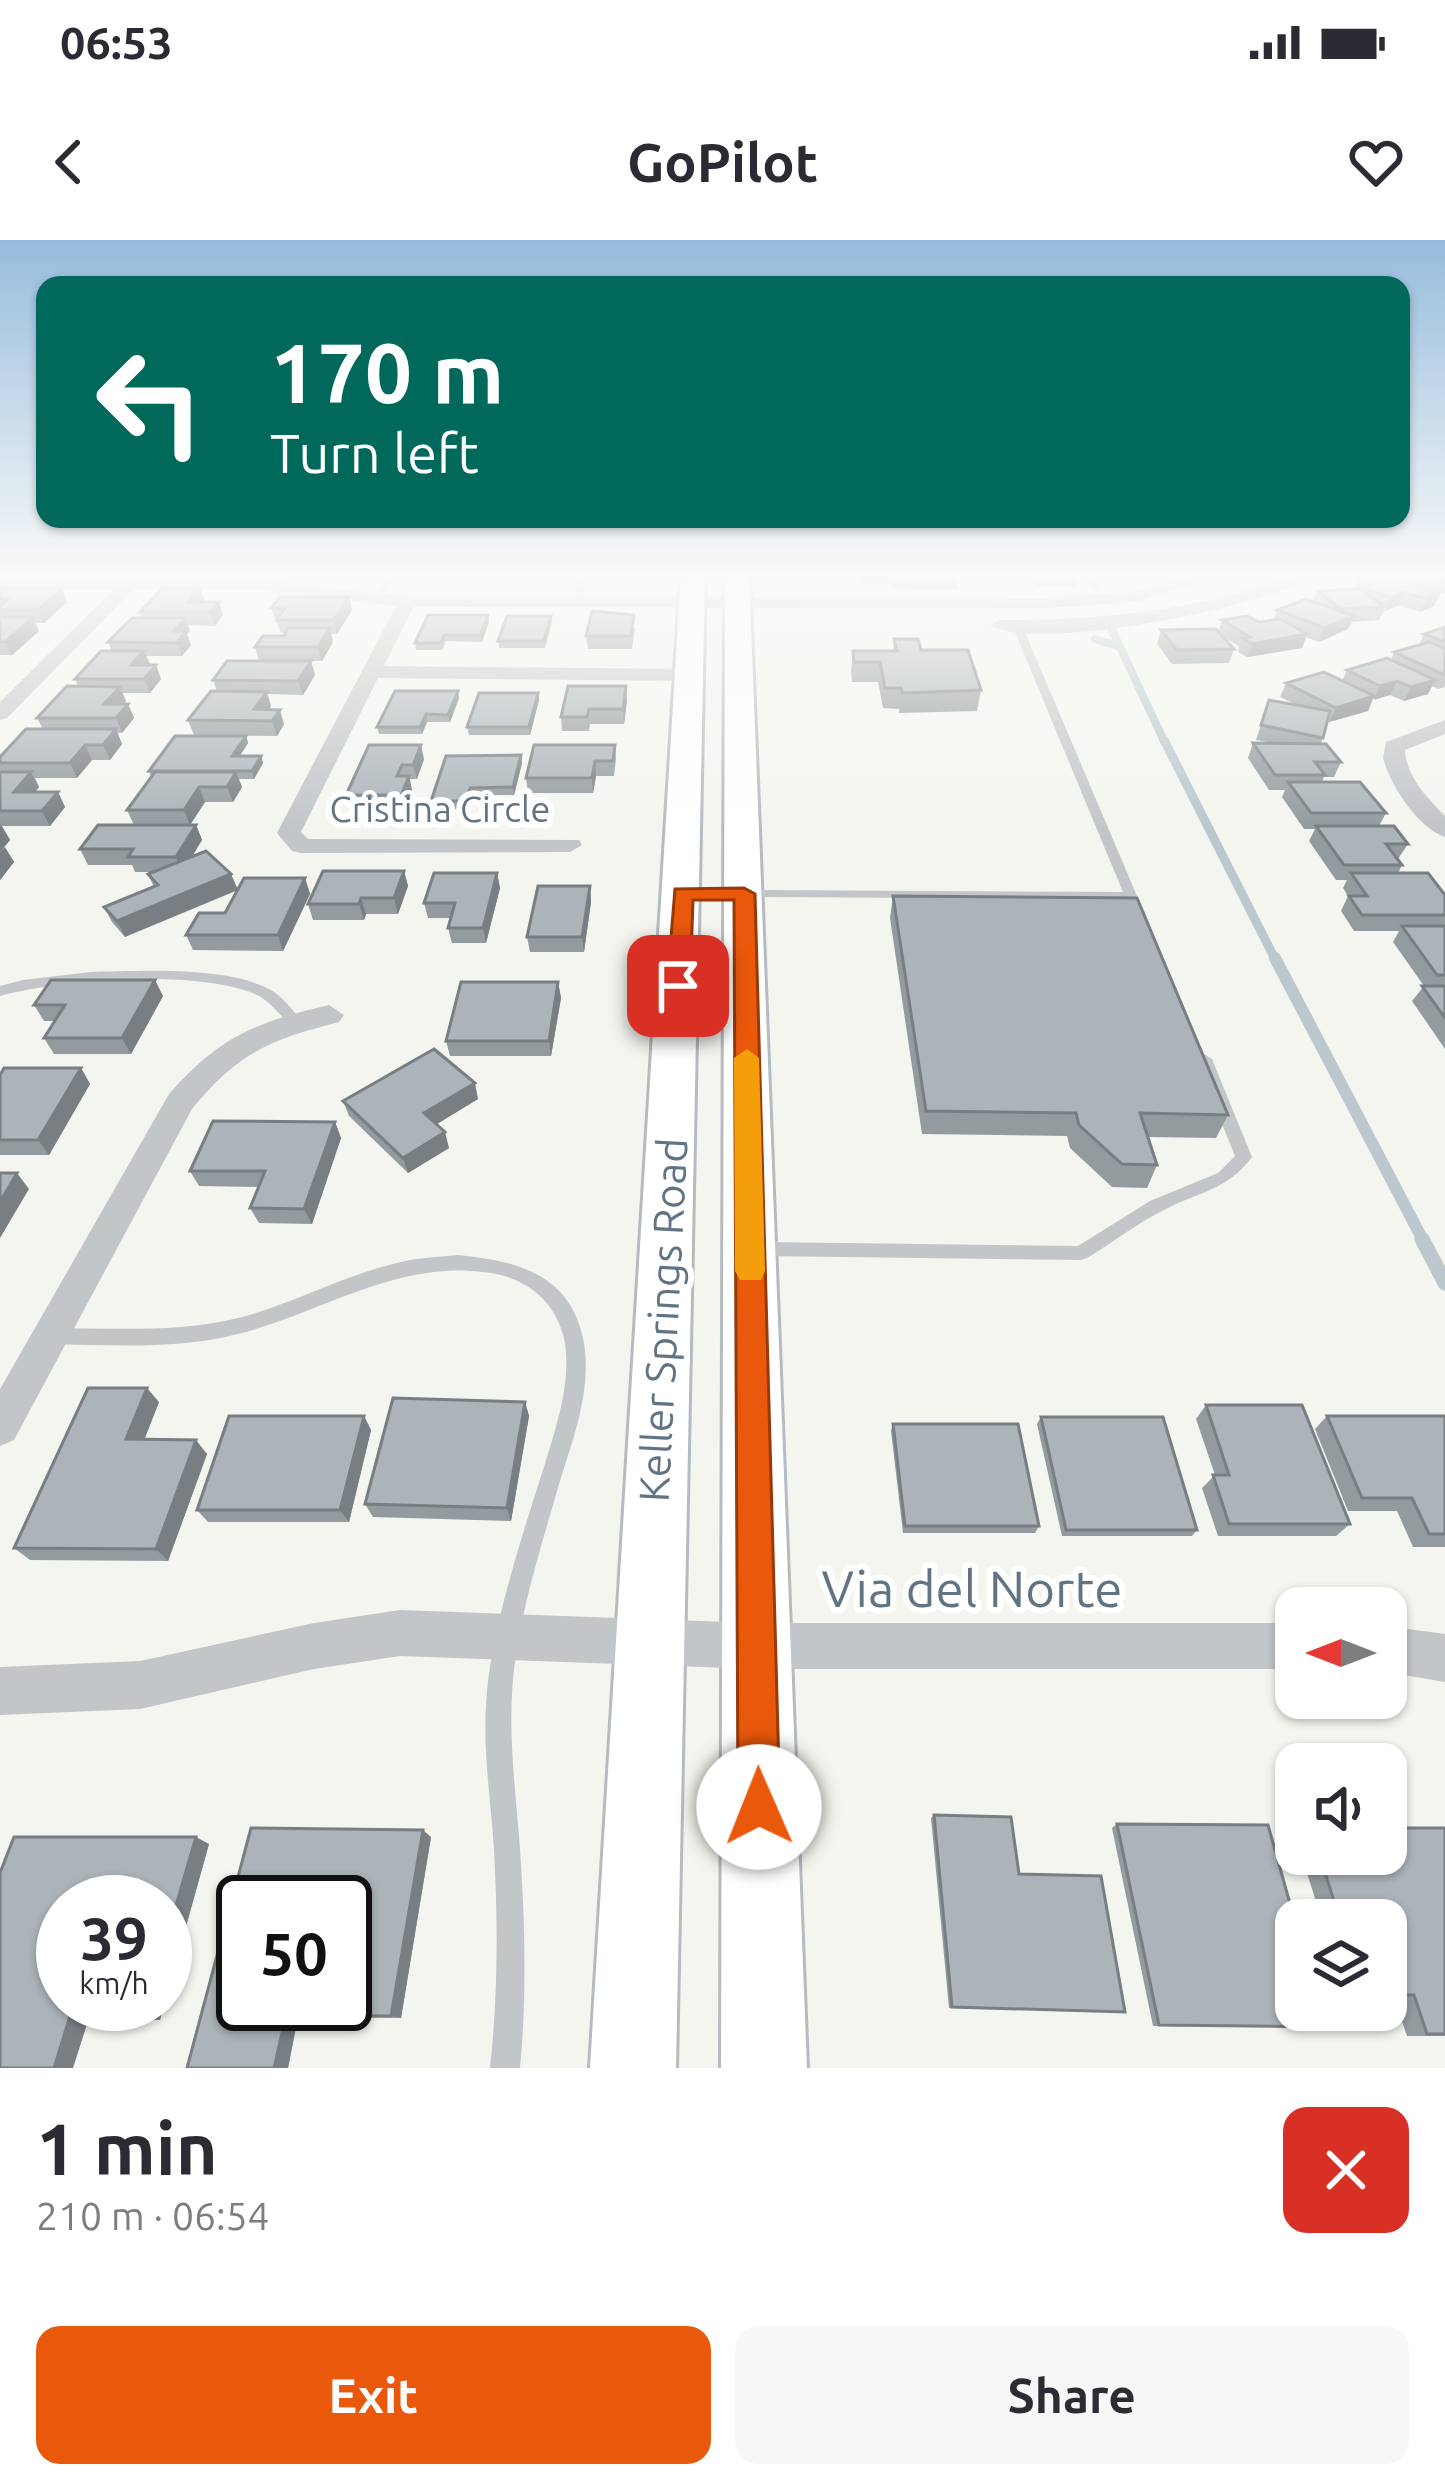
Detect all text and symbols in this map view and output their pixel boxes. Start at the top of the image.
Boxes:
text: 06:53 [60,17,173,68]
icon: back [36,129,102,195]
icon: heart [1343,129,1409,195]
text: GoPilot [627,132,818,192]
icon: left [72,324,228,480]
text: 170 m [270,325,504,419]
text: Turn left [270,423,479,483]
street label: Cristina Circle [330,788,550,829]
pin [627,935,729,1037]
icon: arrive [645,953,711,1019]
street label: Keller Springs Road [629,1137,696,1503]
street label: Via del Norte [821,1559,1123,1617]
north arrow [1275,1587,1407,1719]
map controls [1275,1587,1407,2031]
button: sound [1275,1743,1407,1875]
position arrow [696,1744,822,1870]
speed limit sign: 50 [216,1875,372,2031]
button: layers [1275,1899,1407,2031]
text: 39 [80,1904,148,1971]
text: km/h [79,1966,149,2000]
button: close [1283,2107,1409,2233]
text: 1 min [36,2108,218,2189]
text: 210 m · 06:54 [36,2194,270,2237]
button: Exit [36,2326,711,2464]
button: Share [735,2326,1409,2464]

